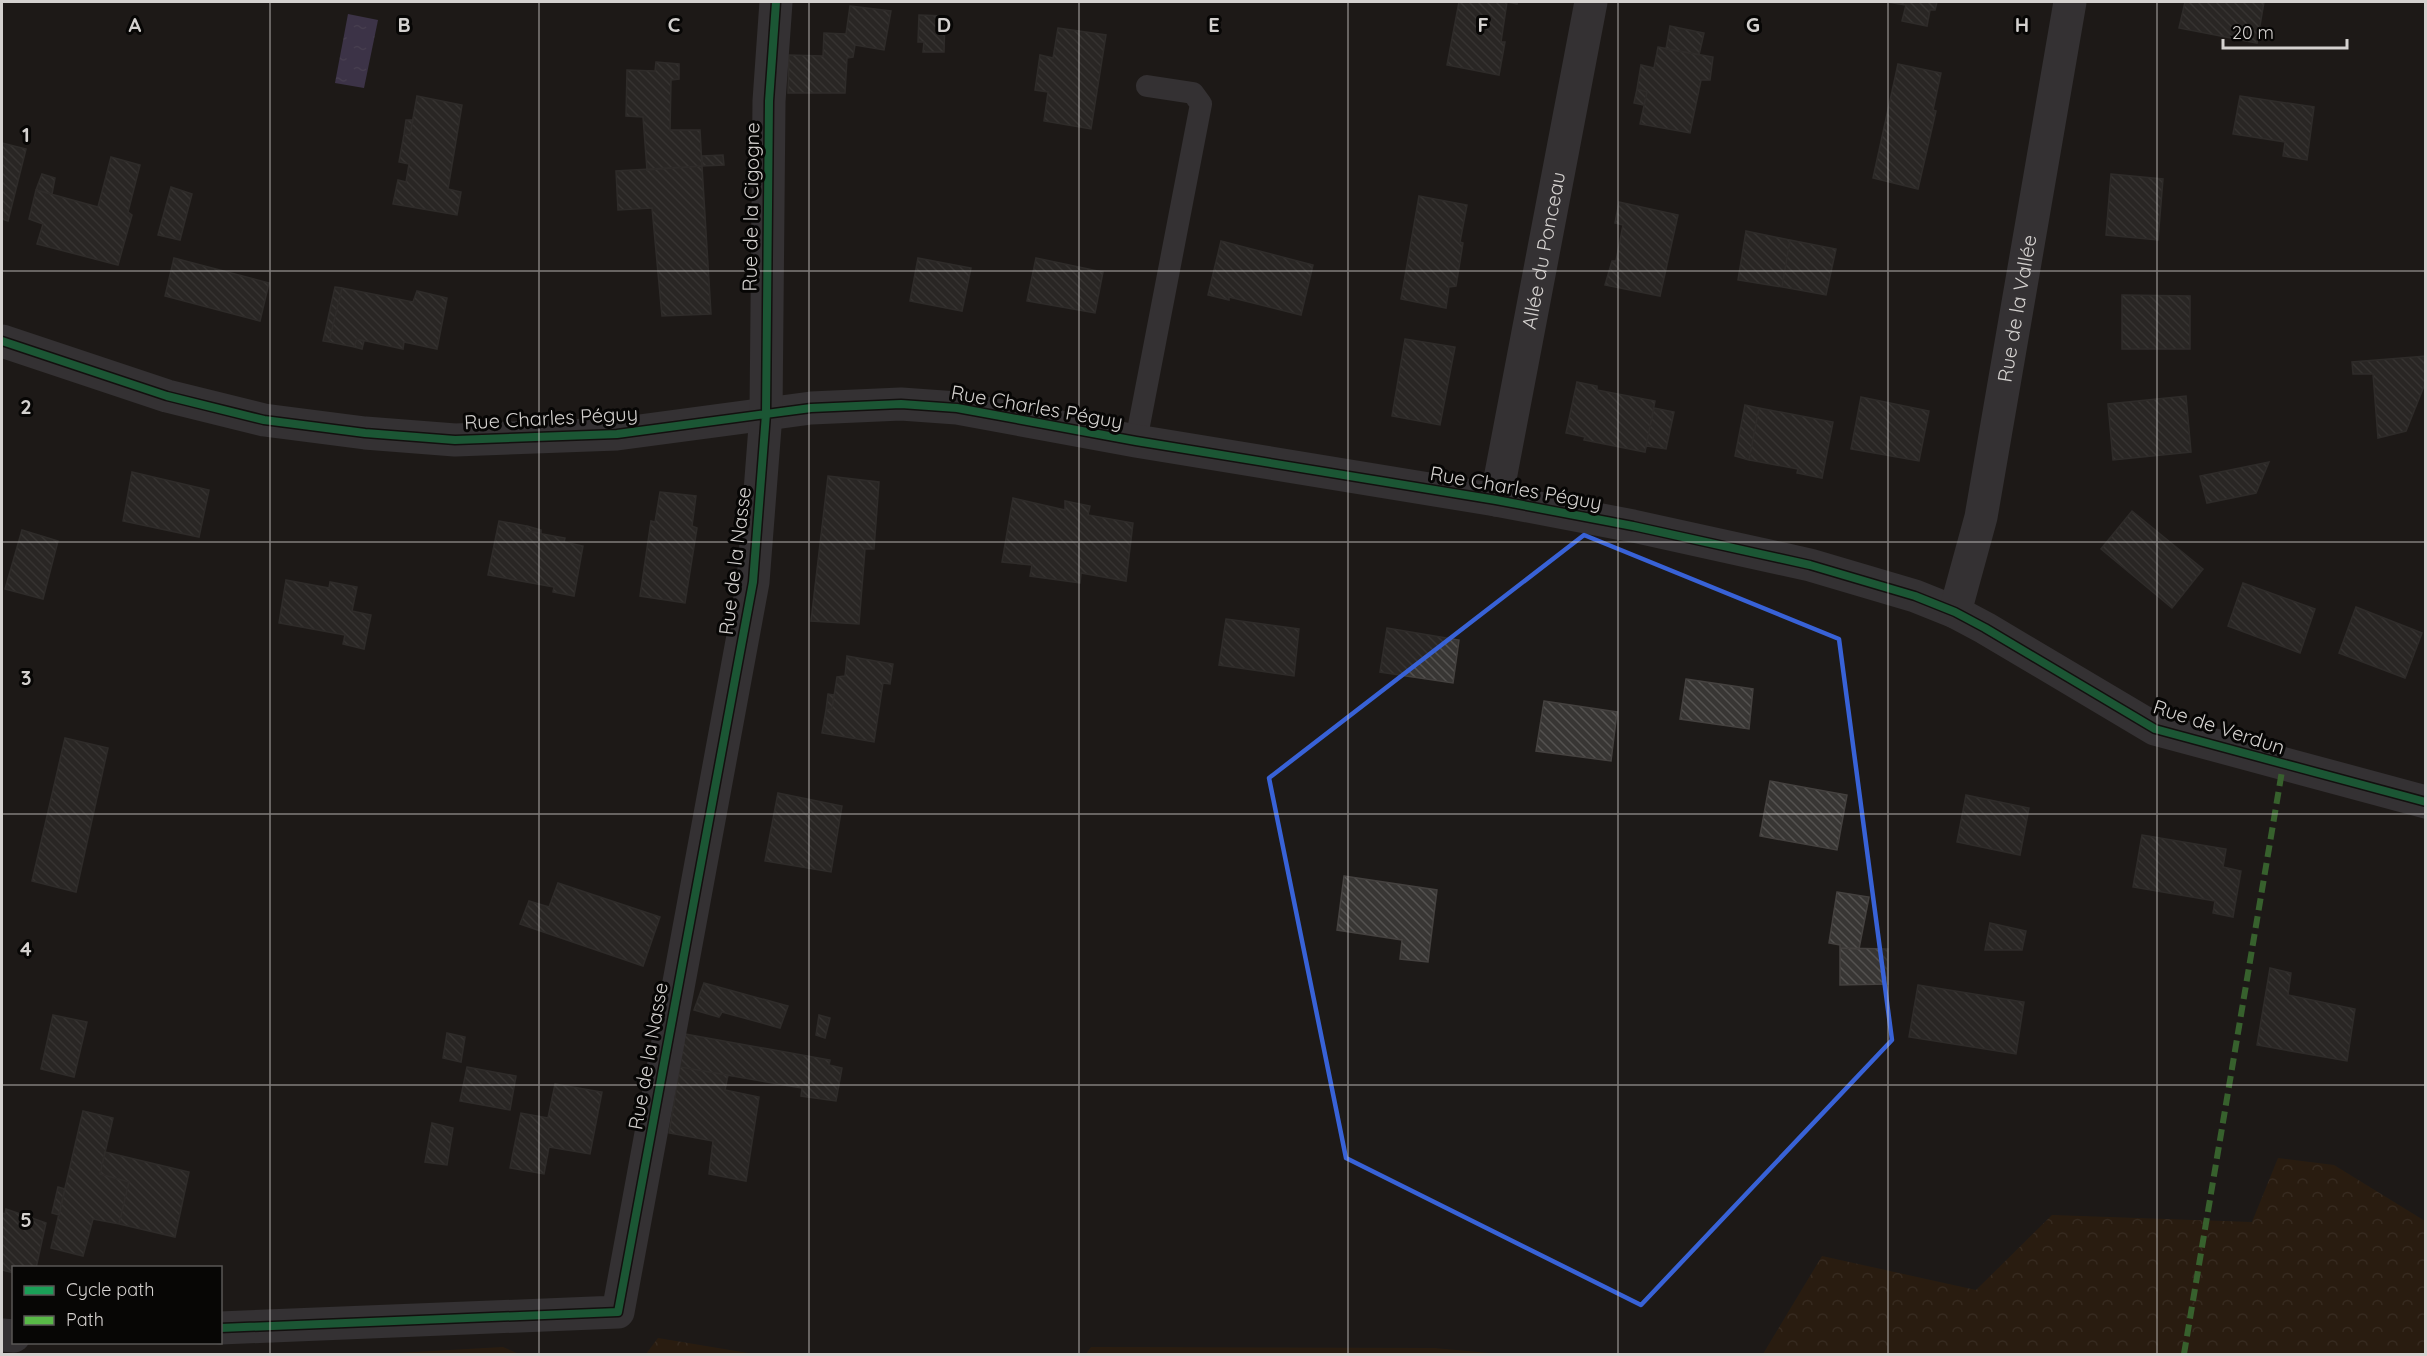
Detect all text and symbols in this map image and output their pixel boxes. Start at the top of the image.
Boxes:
text: A [129,12,142,37]
text: B [397,12,411,37]
text: C [668,12,681,37]
text: D [937,12,951,37]
text: E [1208,12,1220,37]
text: F [1477,12,1489,37]
text: G [1746,12,1760,37]
text: H [2015,12,2029,37]
scale bar [2223,12,2348,50]
text: 20 m [2232,21,2274,44]
text: 1 [22,122,30,147]
street label: Rue de la Cigogne [737,122,764,292]
street label: Allée du Ponceau [1516,170,1570,331]
street label: Rue de la Vallée [1991,233,2042,384]
street label: Rue Charles Péguy [949,379,1125,434]
text: 2 [20,394,32,419]
street label: Rue Charles Péguy [463,400,639,435]
street label: Rue Charles Péguy [1428,460,1604,515]
street label: Rue de la Nasse [713,485,756,636]
text: 3 [21,665,31,690]
street label: Rue de Verdun [2150,693,2288,760]
text: 4 [20,936,32,961]
street label: Rue de la Nasse [622,980,673,1132]
text: 5 [20,1207,32,1232]
legend [12,1266,222,1344]
text: Cycle path [66,1278,154,1301]
text: Path [66,1308,104,1331]

